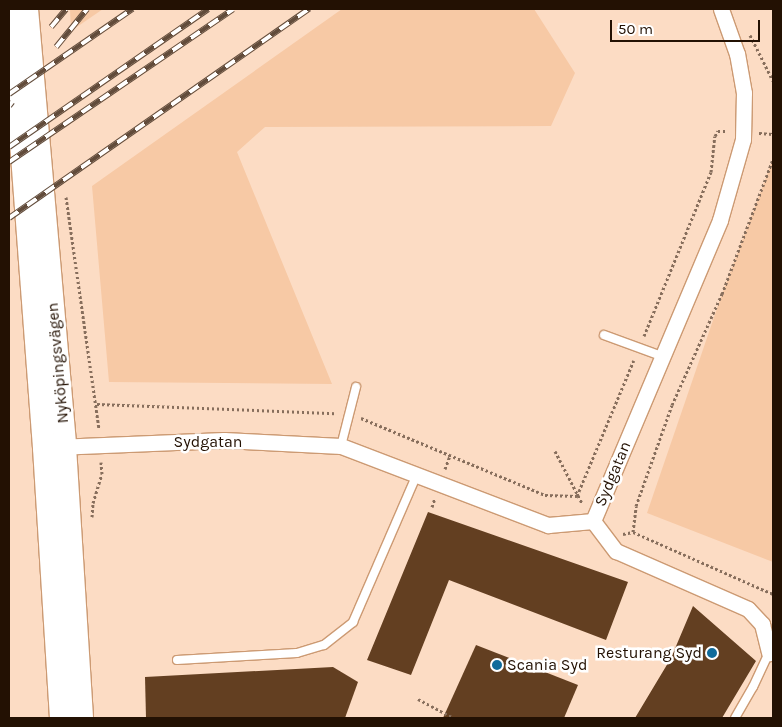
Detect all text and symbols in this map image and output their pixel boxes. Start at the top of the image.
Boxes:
scale bar [612,10,762,42]
text: 50 m [618,20,653,38]
street label: Nyköpingsvägen [43,302,73,424]
street label: Sydgatan [174,432,242,452]
street label: Sydgatan [591,439,635,509]
place label: Resturang Syd [596,643,702,663]
marker: Resturang Syd [706,647,718,659]
place label: Scania Syd [507,655,587,675]
marker: Scania Syd [491,659,503,671]

